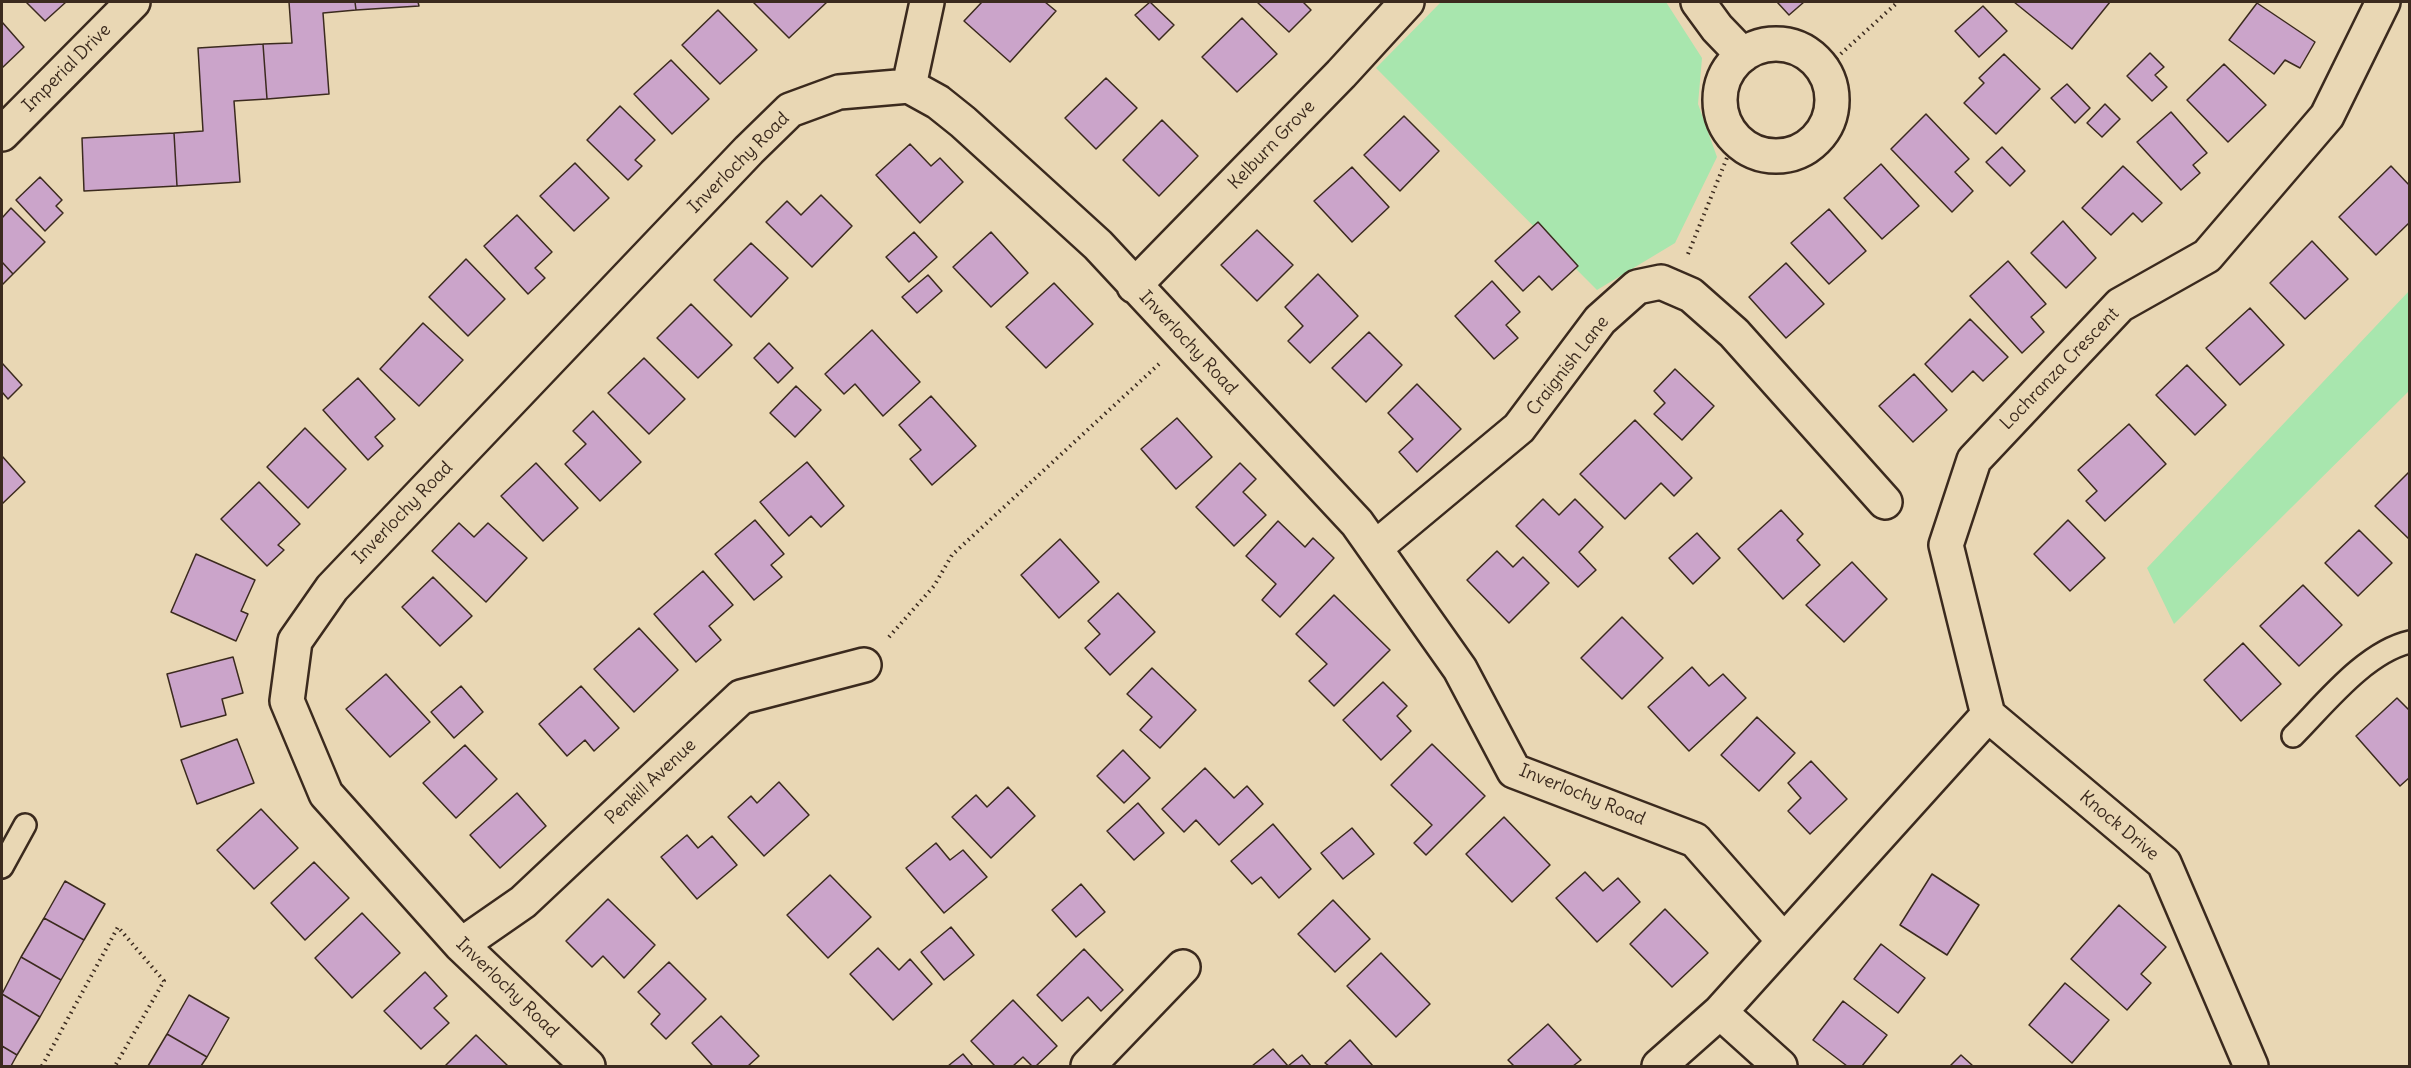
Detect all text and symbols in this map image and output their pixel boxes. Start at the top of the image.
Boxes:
street label: Imperial Drive [18,19,116,117]
street label: Kelburn Grove [1224,96,1320,194]
street label: Inverlochy Road [684,108,794,218]
street label: Inverlochy Road [1134,287,1242,399]
street label: Lochranza Crescent [1996,303,2124,435]
street label: Craignish Lane [1522,312,1614,420]
street label: Inverlochy Road [349,457,457,569]
street label: Penkill Avenue [601,734,701,830]
street label: Inverlochy Road [1516,760,1648,830]
street label: Knock Drive [2075,787,2163,865]
street label: Inverlochy Road [451,934,563,1042]

